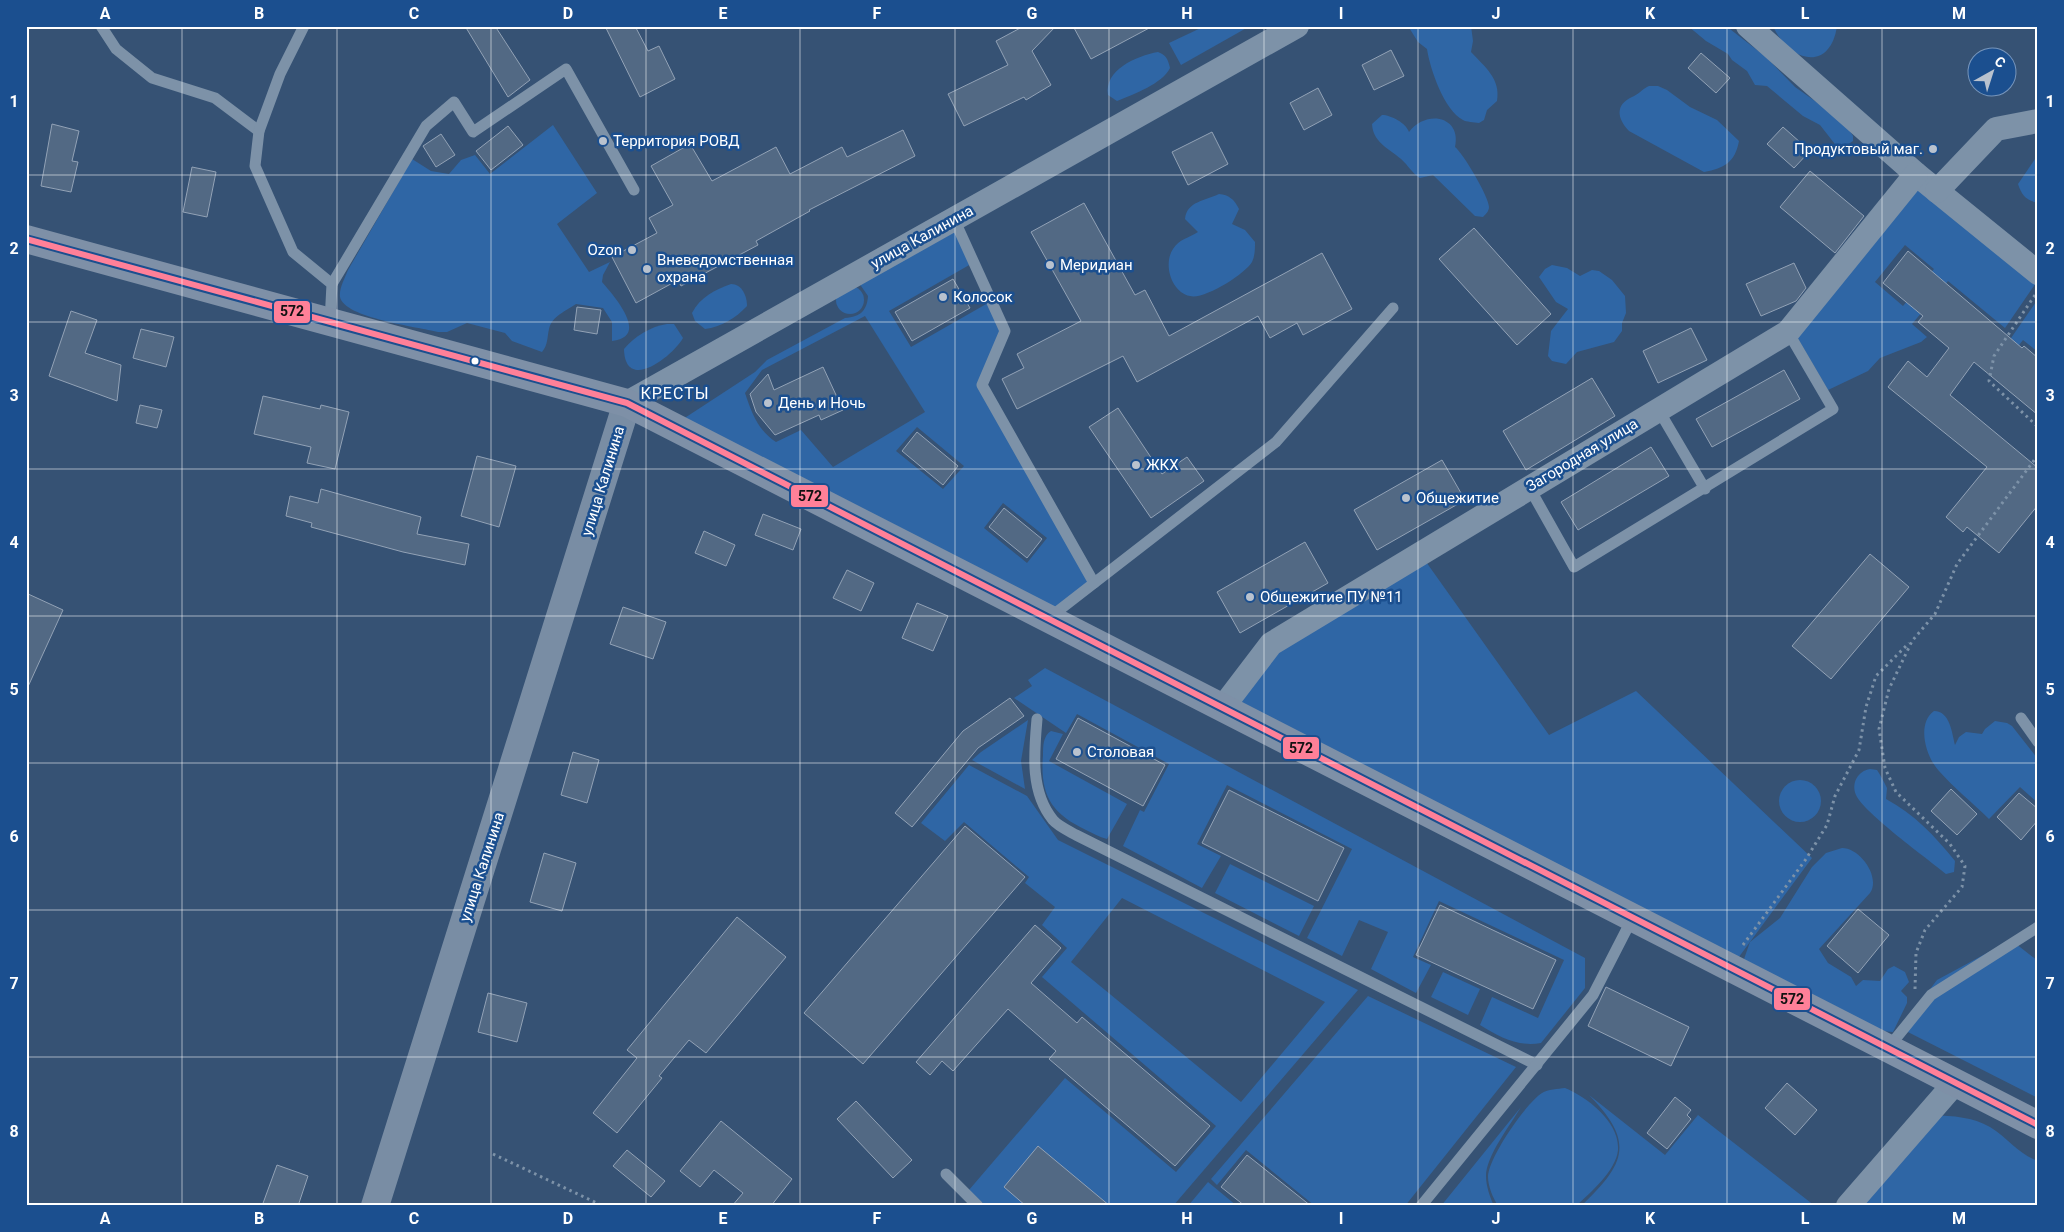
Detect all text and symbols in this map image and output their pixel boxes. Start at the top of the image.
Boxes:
text: A [100,4,111,23]
text: B [254,4,264,23]
text: C [409,4,419,23]
text: D [563,4,573,23]
text: E [719,4,728,23]
text: F [873,4,882,23]
text: G [1027,4,1038,23]
text: H [1181,4,1193,23]
text: I [1339,4,1343,23]
text: J [1492,4,1500,23]
text: K [1645,4,1656,23]
text: L [1801,4,1810,23]
text: M [1952,4,1966,23]
north arrow [1966,48,2016,98]
text: С [1992,53,2009,71]
text: 1 [9,92,19,111]
text: 1 [2045,92,2055,111]
place label: Территория РОВД [613,132,740,150]
marker: Территория РОВД [597,135,609,147]
place label: Продуктовый маг. [1794,140,1923,158]
marker: Продуктовый маг. [1927,143,1939,155]
street label: улица Калинина [868,201,976,273]
text: 2 [9,239,19,258]
text: 2 [2045,239,2055,258]
place label: Ozon [588,241,622,259]
marker: Ozon [626,244,638,256]
place label: Вневедомственная охрана [657,251,794,286]
place label: Меридиан [1060,256,1133,274]
marker: Меридиан [1044,259,1056,271]
marker: Вневедомственная охрана [641,263,653,275]
place label: Колосок [953,288,1013,306]
marker: Колосок [937,291,949,303]
line badge: 572 [273,300,311,324]
text: 572 [280,303,304,319]
unlabelled marker [470,356,480,366]
district label: КРЕСТЫ [640,384,710,403]
text: 3 [9,386,19,405]
text: 3 [2045,386,2055,405]
place label: День и Ночь [778,394,866,412]
marker: День и Ночь [762,397,774,409]
street label: Загородная улица [1523,415,1641,495]
street label: улица Калинина [578,424,628,538]
place label: ЖКХ [1146,456,1179,474]
marker: ЖКХ [1130,459,1142,471]
line badge: 572 [790,484,829,508]
text: 572 [798,488,822,504]
place label: Общежитие [1416,489,1499,507]
marker: Общежитие [1400,492,1412,504]
text: 4 [9,533,19,552]
text: 4 [2045,533,2055,552]
place label: Общежитие ПУ №11 [1260,588,1403,606]
marker: Общежитие ПУ №11 [1244,591,1256,603]
text: 5 [9,680,19,699]
text: 5 [2045,680,2055,699]
line badge: 572 [1282,736,1320,760]
text: 572 [1289,740,1313,756]
place label: Столовая [1087,743,1154,761]
marker: Столовая [1071,746,1083,758]
street label: улица Калинина [456,810,508,924]
text: 6 [9,827,19,846]
text: 6 [2045,827,2055,846]
text: 7 [9,974,19,993]
text: 7 [2045,974,2055,993]
line badge: 572 [1773,987,1811,1011]
text: 572 [1780,991,1804,1007]
text: 8 [9,1122,19,1141]
text: 8 [2045,1122,2055,1141]
text: A [100,1209,111,1228]
text: B [254,1209,264,1228]
text: C [409,1209,419,1228]
text: D [563,1209,573,1228]
text: E [719,1209,728,1228]
text: F [873,1209,882,1228]
text: G [1027,1209,1038,1228]
text: H [1181,1209,1193,1228]
text: I [1339,1209,1343,1228]
text: J [1492,1209,1500,1228]
text: K [1645,1209,1656,1228]
text: L [1801,1209,1810,1228]
text: M [1952,1209,1966,1228]

